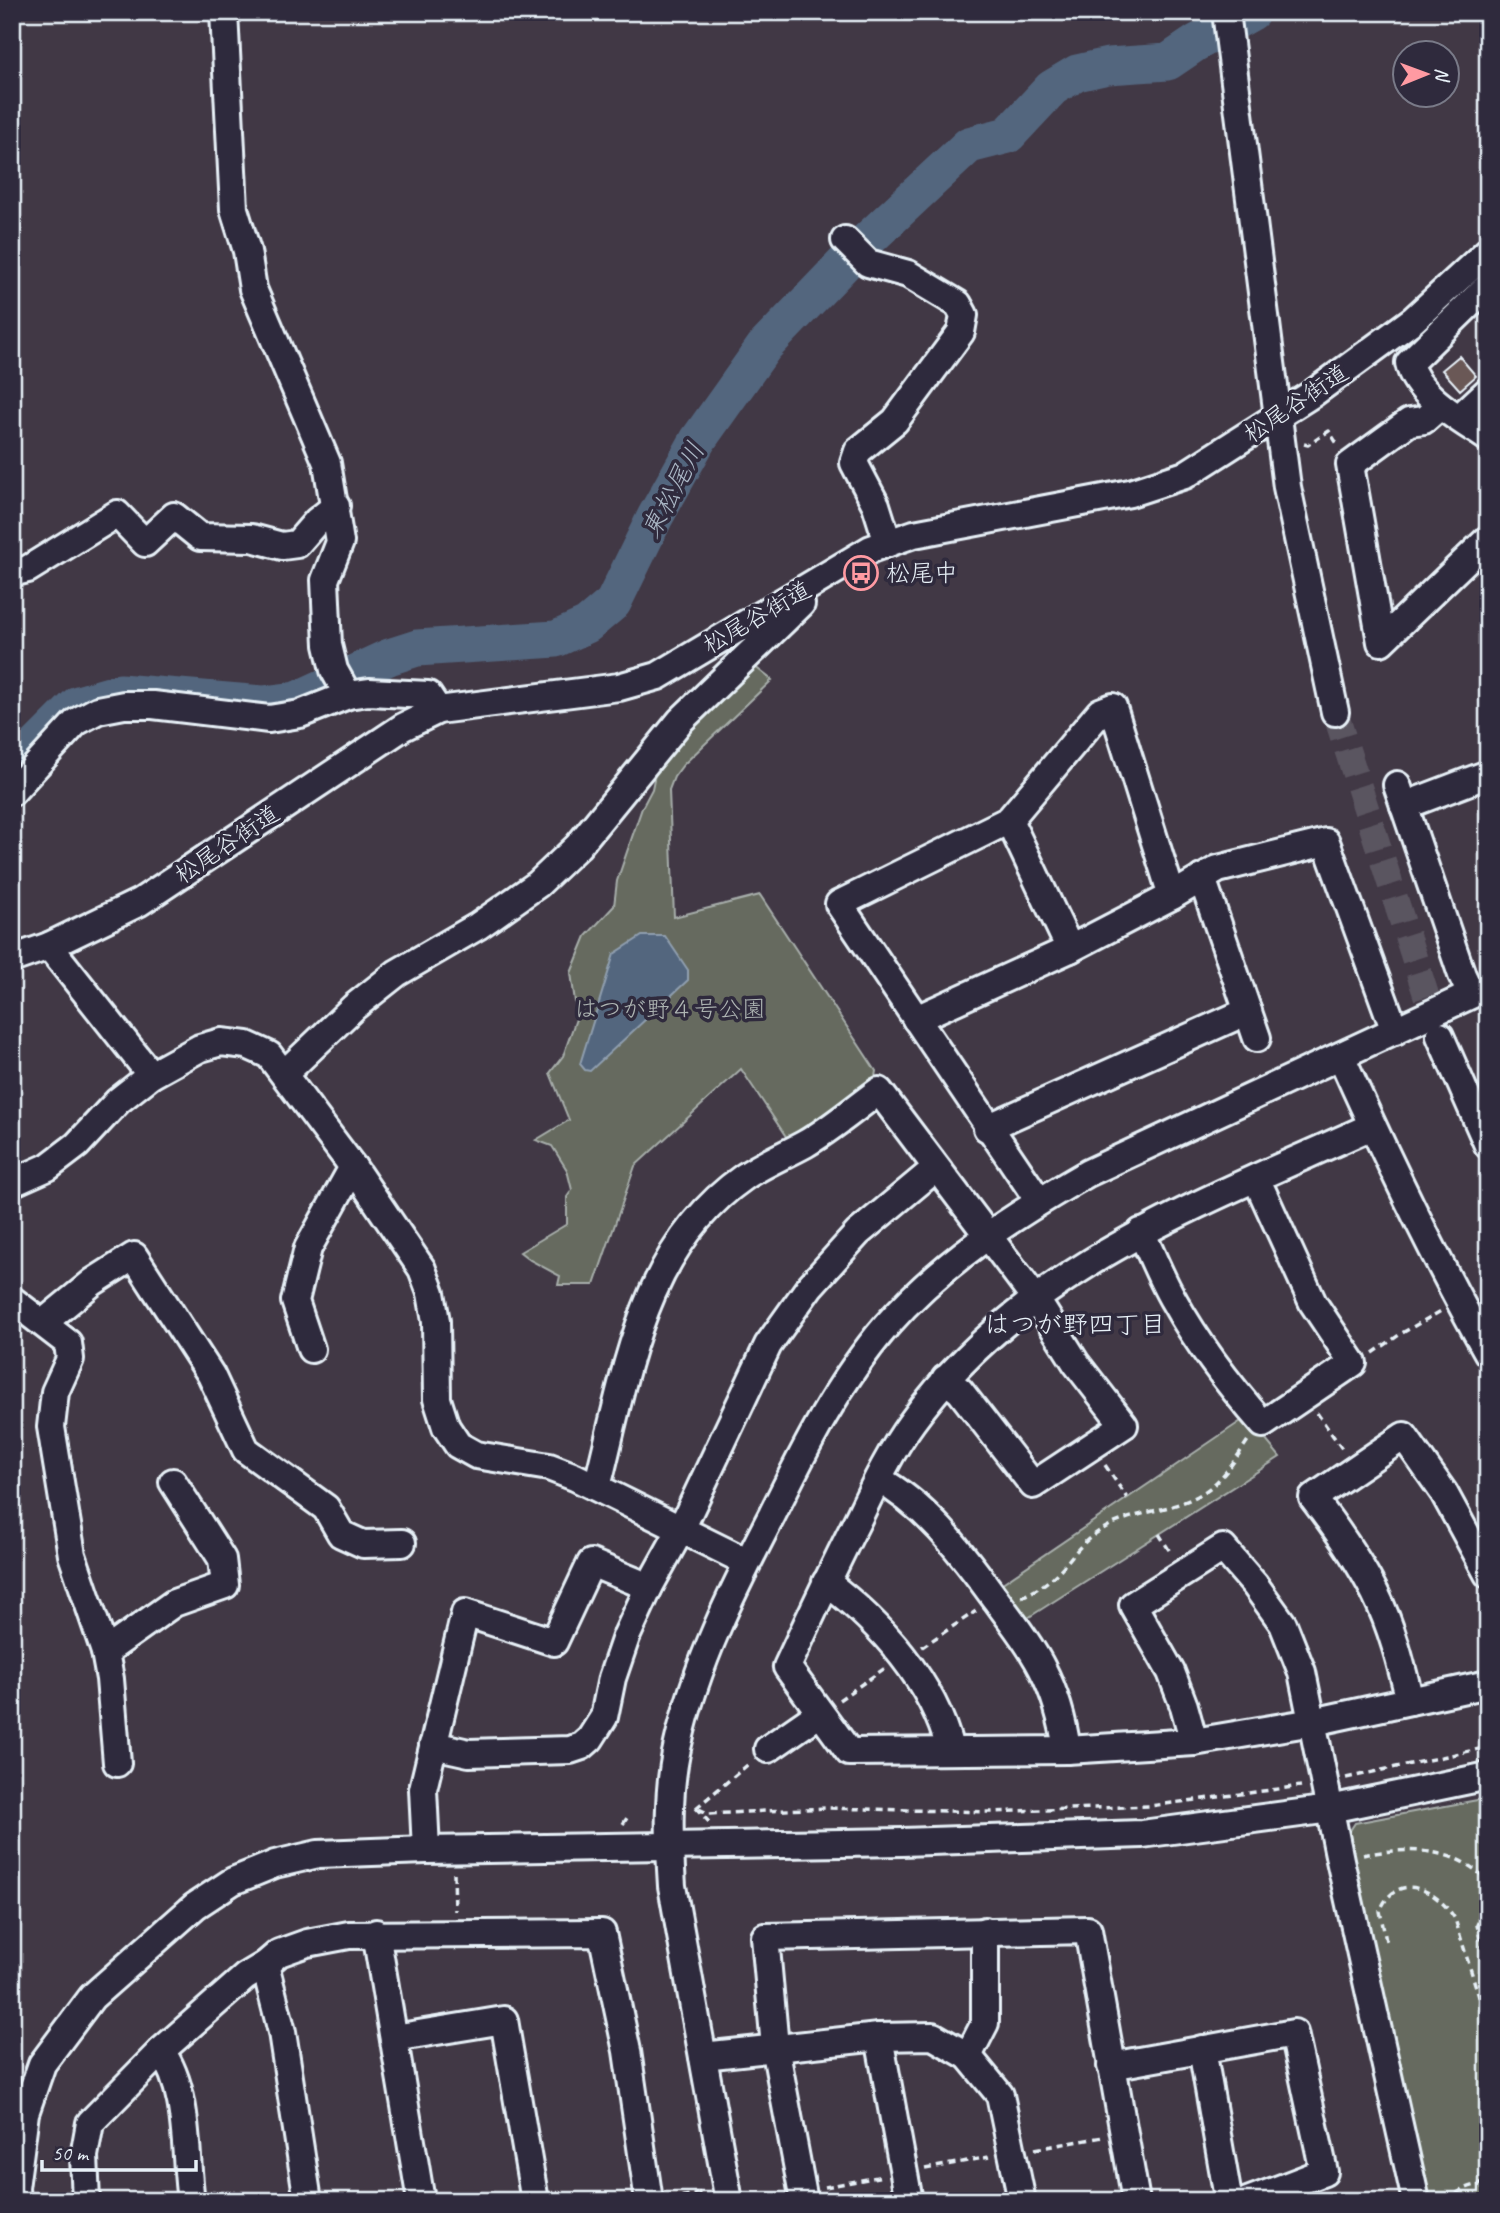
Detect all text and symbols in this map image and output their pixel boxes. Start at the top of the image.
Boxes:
north arrow [1392,38,1462,108]
text: N [1430,68,1454,83]
street label: 松尾谷街道 [1238,357,1354,449]
water label: 東松尾川 [634,436,712,544]
bus stop icon: 松尾中 [842,554,880,592]
place label: 松尾中 [886,558,958,588]
street label: 松尾谷街道 [698,574,816,660]
street label: 松尾谷街道 [169,798,285,890]
park label: はつが野４号公園 [574,994,766,1024]
district label: はつが野四丁目 [984,1308,1166,1341]
scale bar [42,2129,196,2173]
text: 50 m [52,2140,90,2166]

